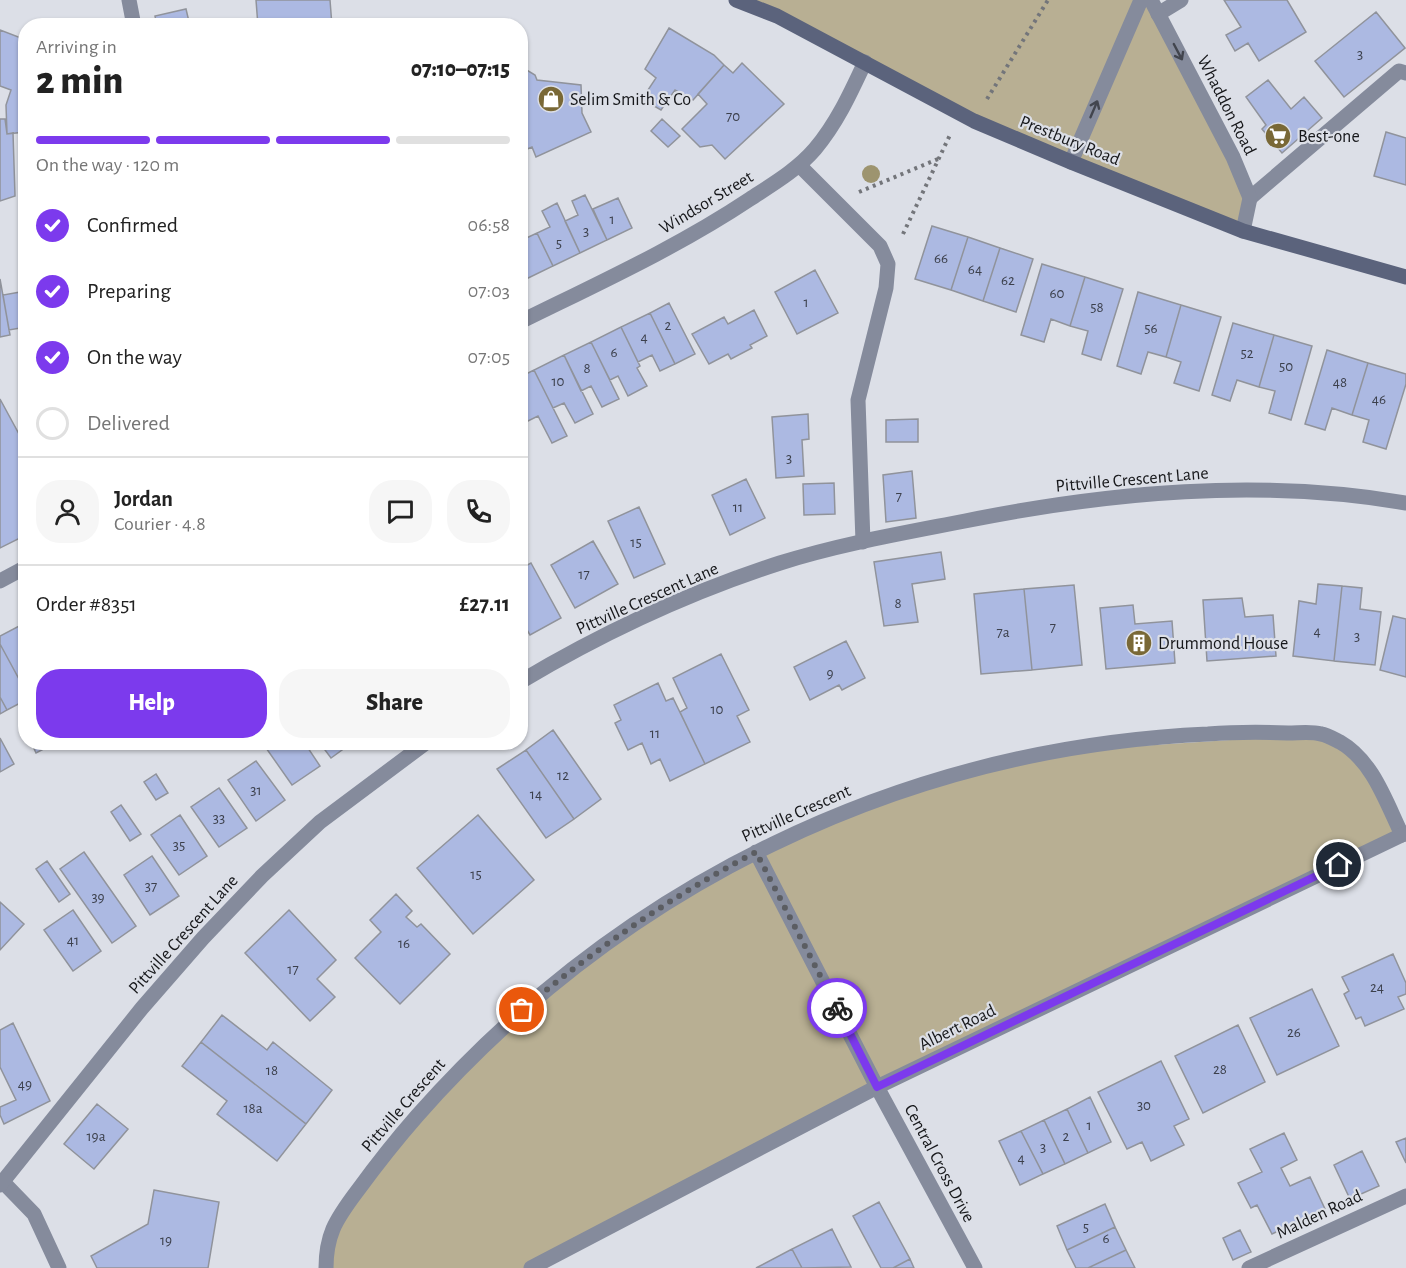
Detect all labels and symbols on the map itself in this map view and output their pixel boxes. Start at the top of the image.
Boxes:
one-way arrow [1172,43,1184,60]
house number: 3 [1357,47,1363,62]
street label: Whaddon Road [1193,53,1259,158]
shop icon: Selim Smith & Co [536,84,566,114]
place label: Selim Smith & Co [570,91,691,109]
one-way arrow [1089,100,1100,118]
house number: 70 [726,109,740,124]
street label: Prestbury Road [1017,113,1122,169]
supermarket icon: Best-one [1263,121,1293,151]
place label: Best-one [1298,128,1360,146]
street label: Windsor Street [657,168,757,238]
house number: 1 [609,212,615,227]
house number: 3 [583,224,589,239]
house number: 5 [556,236,562,251]
house number: 66 [934,251,948,266]
house number: 64 [968,262,982,277]
house number: 62 [1001,273,1015,288]
house number: 60 [1050,286,1065,301]
house number: 1 [803,295,809,310]
house number: 58 [1090,300,1104,315]
house number: 2 [665,318,672,333]
house number: 56 [1144,321,1158,336]
house number: 4 [640,330,648,345]
house number: 6 [610,345,618,360]
house number: 52 [1240,346,1254,361]
house number: 50 [1279,359,1293,374]
house number: 8 [583,361,591,376]
house number: 10 [551,374,565,389]
house number: 48 [1333,375,1347,390]
house number: 46 [1372,392,1386,407]
house number: 3 [786,451,792,466]
street label: Pittville Crescent Lane [1055,464,1209,496]
house number: 7 [896,489,902,504]
house number: 11 [733,500,743,515]
house number: 15 [630,535,642,550]
street label: Pittville Crescent Lane [574,559,721,638]
house number: 17 [578,567,590,582]
house number: 8 [894,596,902,611]
house number: 7 [1050,620,1056,635]
house number: 4 [1313,624,1321,639]
house number: 7a [996,625,1010,640]
building icon: Drummond House [1124,628,1154,658]
house number: 3 [1354,629,1360,644]
place label: Drummond House [1158,635,1288,653]
house number: 9 [826,666,834,681]
house number: 10 [710,702,724,717]
house number: 11 [650,726,660,741]
house number: 12 [557,768,569,783]
street label: Pittville Crescent [739,782,854,846]
house number: 31 [250,783,262,798]
house number: 14 [530,787,542,802]
house number: 33 [213,811,225,826]
house number: 35 [173,838,185,853]
pin [1313,839,1364,890]
house number: 15 [470,867,482,882]
street label: Pittville Crescent Lane [126,872,242,998]
house number: 37 [145,879,157,894]
house number: 39 [91,890,105,905]
house number: 41 [67,933,79,948]
house number: 16 [398,936,410,951]
house number: 17 [287,962,299,977]
courier [807,978,867,1038]
house number: 24 [1370,980,1384,995]
pin [496,984,547,1035]
street label: Albert Road [916,1002,999,1054]
house number: 26 [1287,1025,1301,1040]
street label: Pittville Crescent [358,1055,449,1156]
house number: 28 [1213,1062,1227,1077]
house number: 18 [266,1063,278,1078]
house number: 49 [18,1077,32,1092]
house number: 30 [1137,1098,1151,1113]
house number: 18a [243,1101,263,1116]
street label: Central Cross Drive [900,1101,978,1226]
house number: 1 [1086,1118,1092,1133]
house number: 19a [86,1129,106,1144]
house number: 2 [1063,1129,1070,1144]
house number: 3 [1040,1140,1046,1155]
house number: 4 [1017,1151,1025,1166]
street label: Malden Road [1274,1187,1365,1243]
house number: 5 [1083,1220,1089,1235]
house number: 6 [1102,1231,1110,1246]
house number: 19 [160,1233,172,1248]

